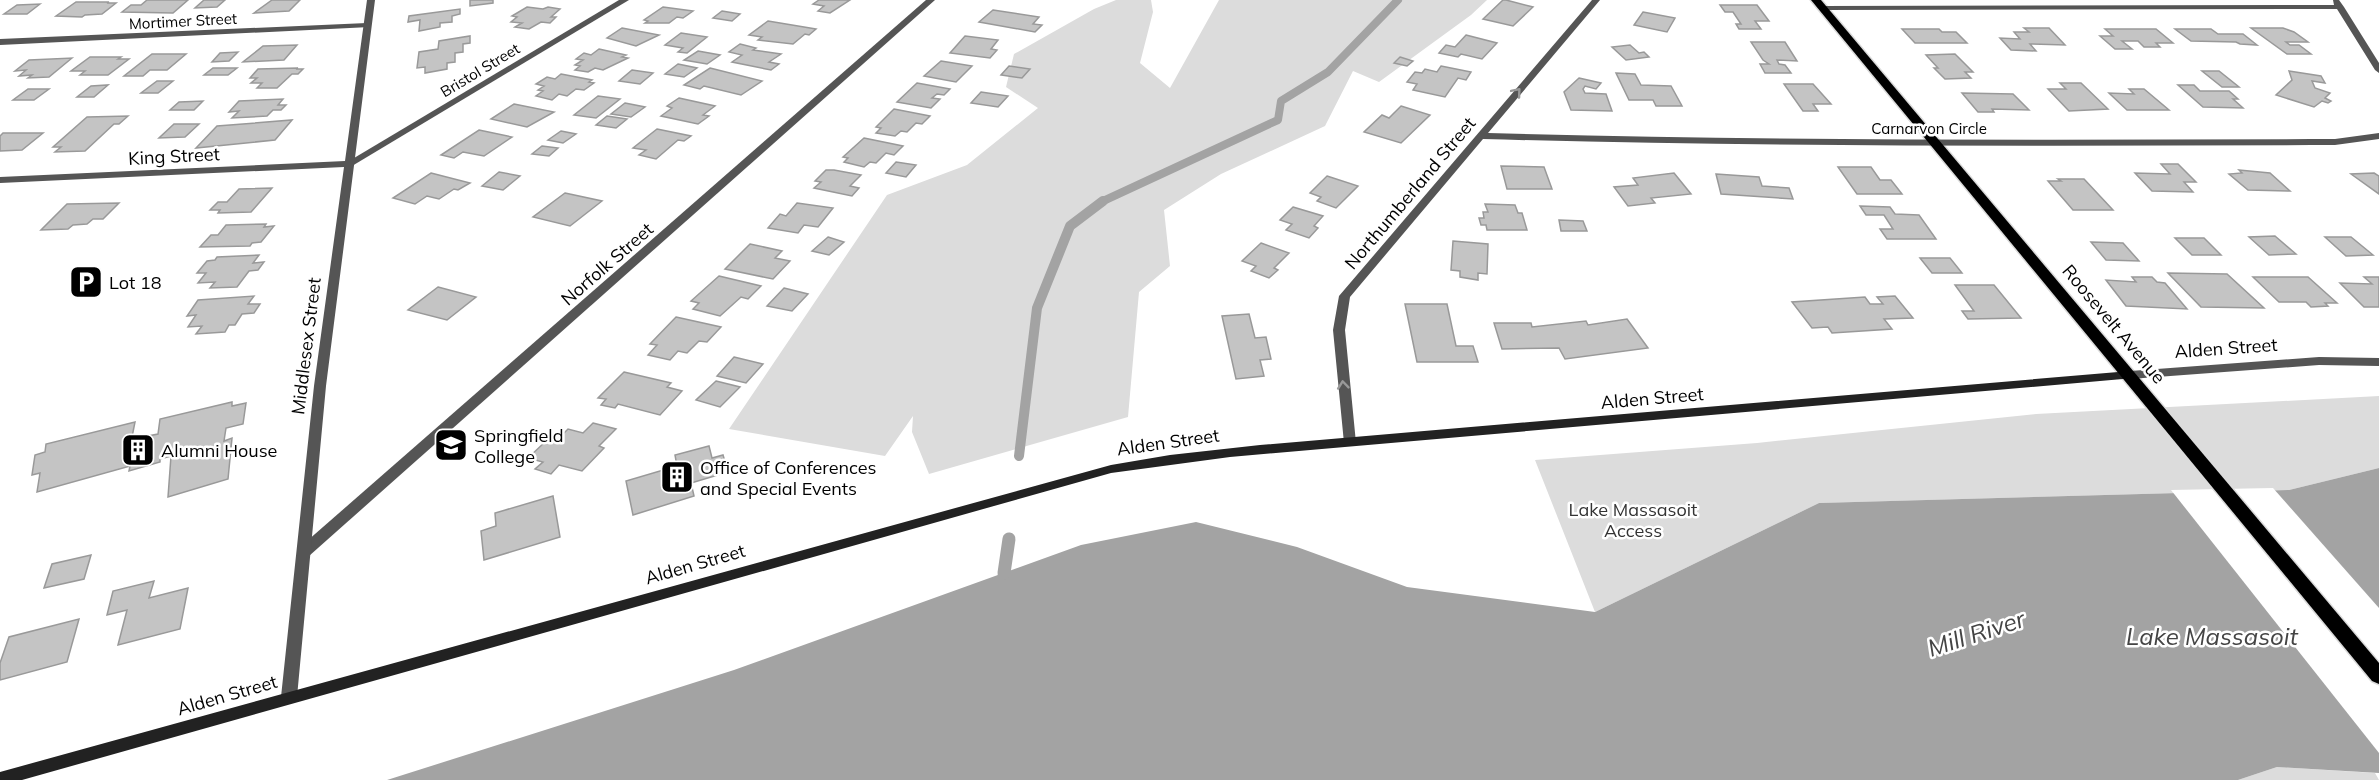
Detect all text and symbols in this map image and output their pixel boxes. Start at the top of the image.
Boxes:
street label: Mortimer Street [128,9,238,33]
street label: Bristol Street [437,39,523,101]
one-way arrow [1510,88,1521,99]
street label: Northumberland Street [1340,112,1480,274]
street label: Carnarvon Circle [1871,119,1987,138]
street label: King Street [128,142,220,170]
street label: Norfolk Street [556,218,658,310]
street label: Roosevelt Avenue [2057,260,2171,388]
parking icon: Lot 18 [68,264,104,300]
place label: Lot 18 [109,271,162,294]
street label: Middlesex Street [286,276,326,416]
street label: Alden Street [2174,333,2278,363]
one-way arrow [1337,381,1350,390]
street label: Alden Street [1600,382,1704,414]
street label: Alden Street [1115,423,1221,461]
place label: Springfield College [474,424,563,468]
school or university icon: Springfield College [433,427,469,463]
building icon: Alumni House [120,432,156,468]
place label: Alumni House [161,439,277,462]
place label: Office of Conferences and Special Events [700,456,877,500]
building icon: Office of Conferences and Special Events [659,459,695,495]
park label: Lake Massasoit Access [1569,498,1697,542]
street label: Alden Street [642,539,748,589]
water label: Mill River [1923,603,2030,663]
water label: Lake Massasoit [2126,621,2298,651]
street label: Alden Street [174,670,280,720]

